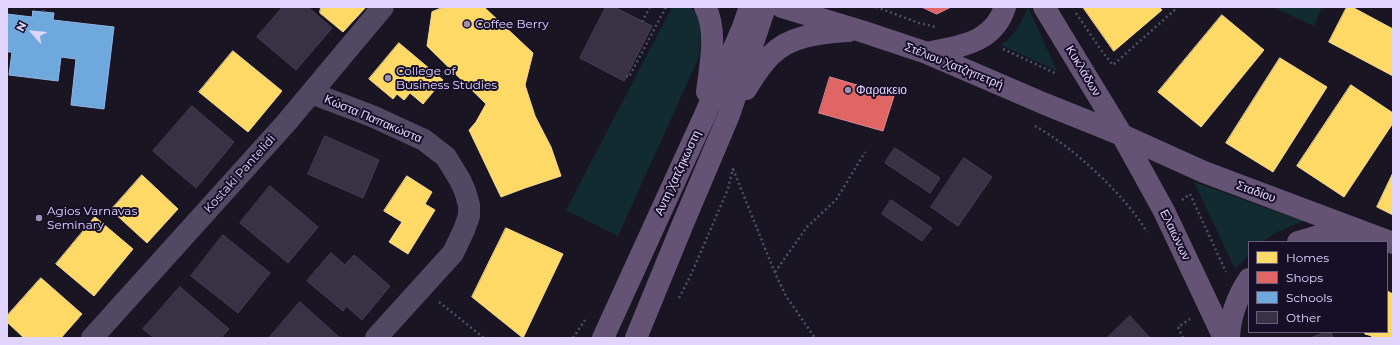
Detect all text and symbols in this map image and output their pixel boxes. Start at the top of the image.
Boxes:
north arrow [12,12,52,52]
place label: Coffee Berry [475,17,549,31]
text: N [13,19,30,34]
marker: Coffee Berry [462,19,472,29]
street label: Στέλιου Χατζηπετρή [903,40,1005,92]
street label: Κυκλάδων [1062,43,1104,99]
place label: College of Business Studies [396,64,497,92]
marker: College of Business Studies [383,73,393,83]
place label: Φαρακειο [856,83,907,97]
marker: Φαρακειο [843,85,853,95]
street label: Κώστα Παπακώστα [322,92,424,146]
street label: Αντη Χατζηκωστη [652,128,704,218]
street label: Kostaki Pantelidi [201,132,279,216]
street label: Σταδίου [1234,178,1278,206]
place label: Agios Varnavas Seminary [47,204,137,232]
street label: Ελαιώνων [1157,207,1193,263]
marker: Agios Varnavas Seminary [34,213,44,223]
legend [1248,241,1388,333]
text: Homes [1286,250,1329,265]
text: Shops [1286,270,1323,285]
text: Schools [1286,290,1332,305]
text: Other [1286,310,1321,325]

